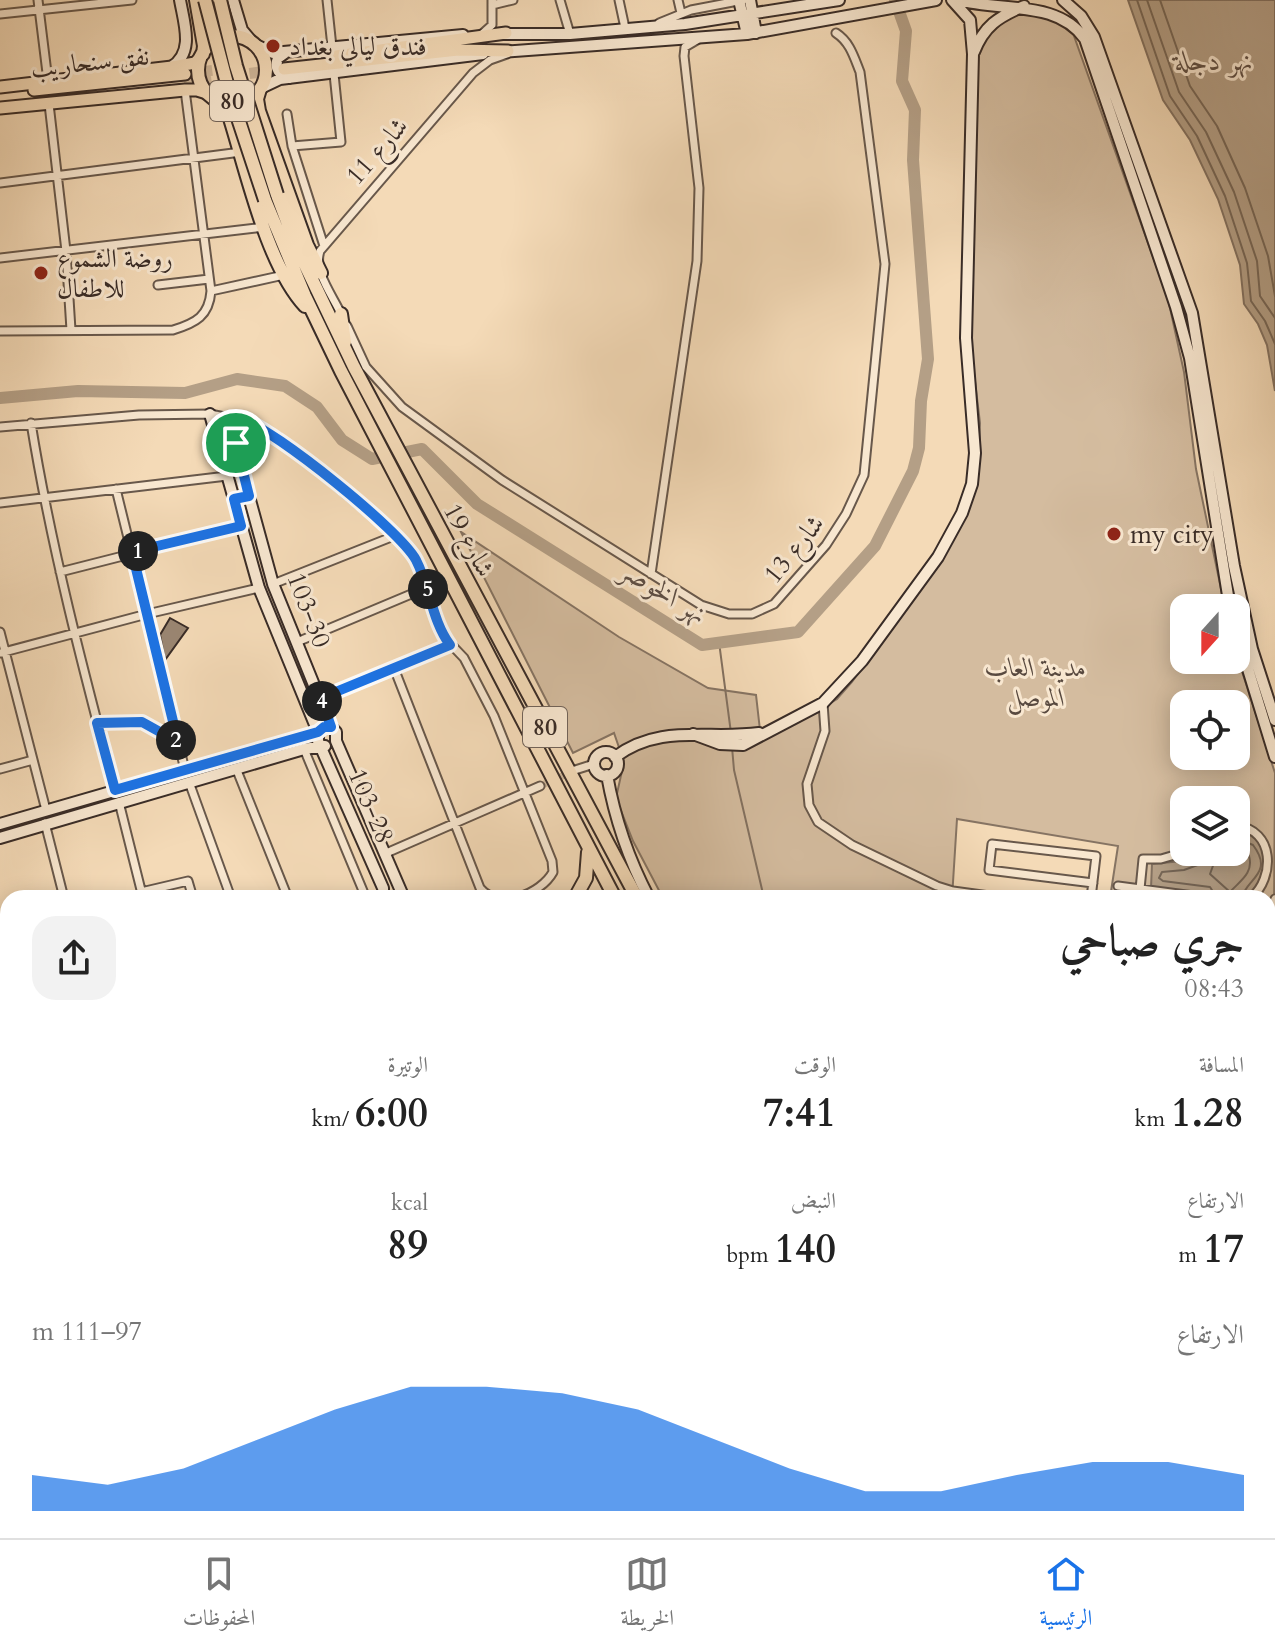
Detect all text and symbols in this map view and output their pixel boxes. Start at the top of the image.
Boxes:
place label: فندق ليالي بغداد [289,29,427,68]
marker: فندق ليالي بغداد [264,37,282,55]
street label: نفق سنحاريب [29,38,151,86]
water label: نهر دجلة [1171,42,1253,80]
road number: 80 [210,81,254,121]
street label: شارع 11 [338,110,419,195]
place label: روضة الشموع للاطفال [57,241,173,306]
marker: روضة الشموع للاطفال [32,264,50,282]
pin [202,409,270,477]
icon: arrive [214,421,258,465]
street label: شارع 19 [432,497,503,585]
street label: شارع 13 [756,507,835,593]
place label: my city [1130,517,1214,552]
marker: my city [1105,525,1123,543]
pin: 1 [118,531,158,571]
text: 1 [132,536,144,566]
water label: نهر الخوصر [611,550,715,633]
street label: 103-30 [279,567,339,653]
pin: 5 [408,569,448,609]
text: 5 [422,574,434,604]
north arrow [1170,594,1250,674]
map controls [1170,594,1250,866]
park label: مدينة العاب الموصل [985,650,1087,715]
pin: 4 [302,681,342,721]
text: 4 [316,686,328,716]
button: locate [1170,690,1250,770]
road number: 80 [523,707,567,747]
pin: 2 [156,720,196,760]
text: 2 [170,725,182,755]
street label: 103-28 [340,763,402,849]
button: layers [1170,786,1250,866]
text: جري صباحي [1060,911,1244,971]
button: share [32,916,116,1000]
text: 08:43 [1184,971,1244,1006]
text: الوتيرة [387,1050,428,1080]
text: الوقت [794,1050,836,1080]
text: المسافة [1199,1050,1244,1080]
text: 6:00 [355,1086,428,1141]
text: 7:41 [763,1086,836,1141]
text: 1.28 [1171,1086,1244,1141]
text: /km [311,1104,355,1134]
text: km [1135,1104,1171,1134]
text: النبض [791,1186,836,1216]
text: الارتفاع [1187,1186,1244,1216]
text: kcal [391,1188,428,1218]
text: 89 [387,1218,428,1273]
text: 140 [775,1222,836,1277]
text: 17 [1203,1222,1244,1277]
text: bpm [726,1240,775,1270]
text: m [1178,1240,1203,1270]
text: 97–111 m [32,1314,142,1349]
text: الارتفاع [1177,1317,1244,1352]
tab: المحفوظات [183,1552,255,1639]
tab: الخريطة [621,1552,674,1639]
tab: الرئيسية [1039,1552,1092,1639]

